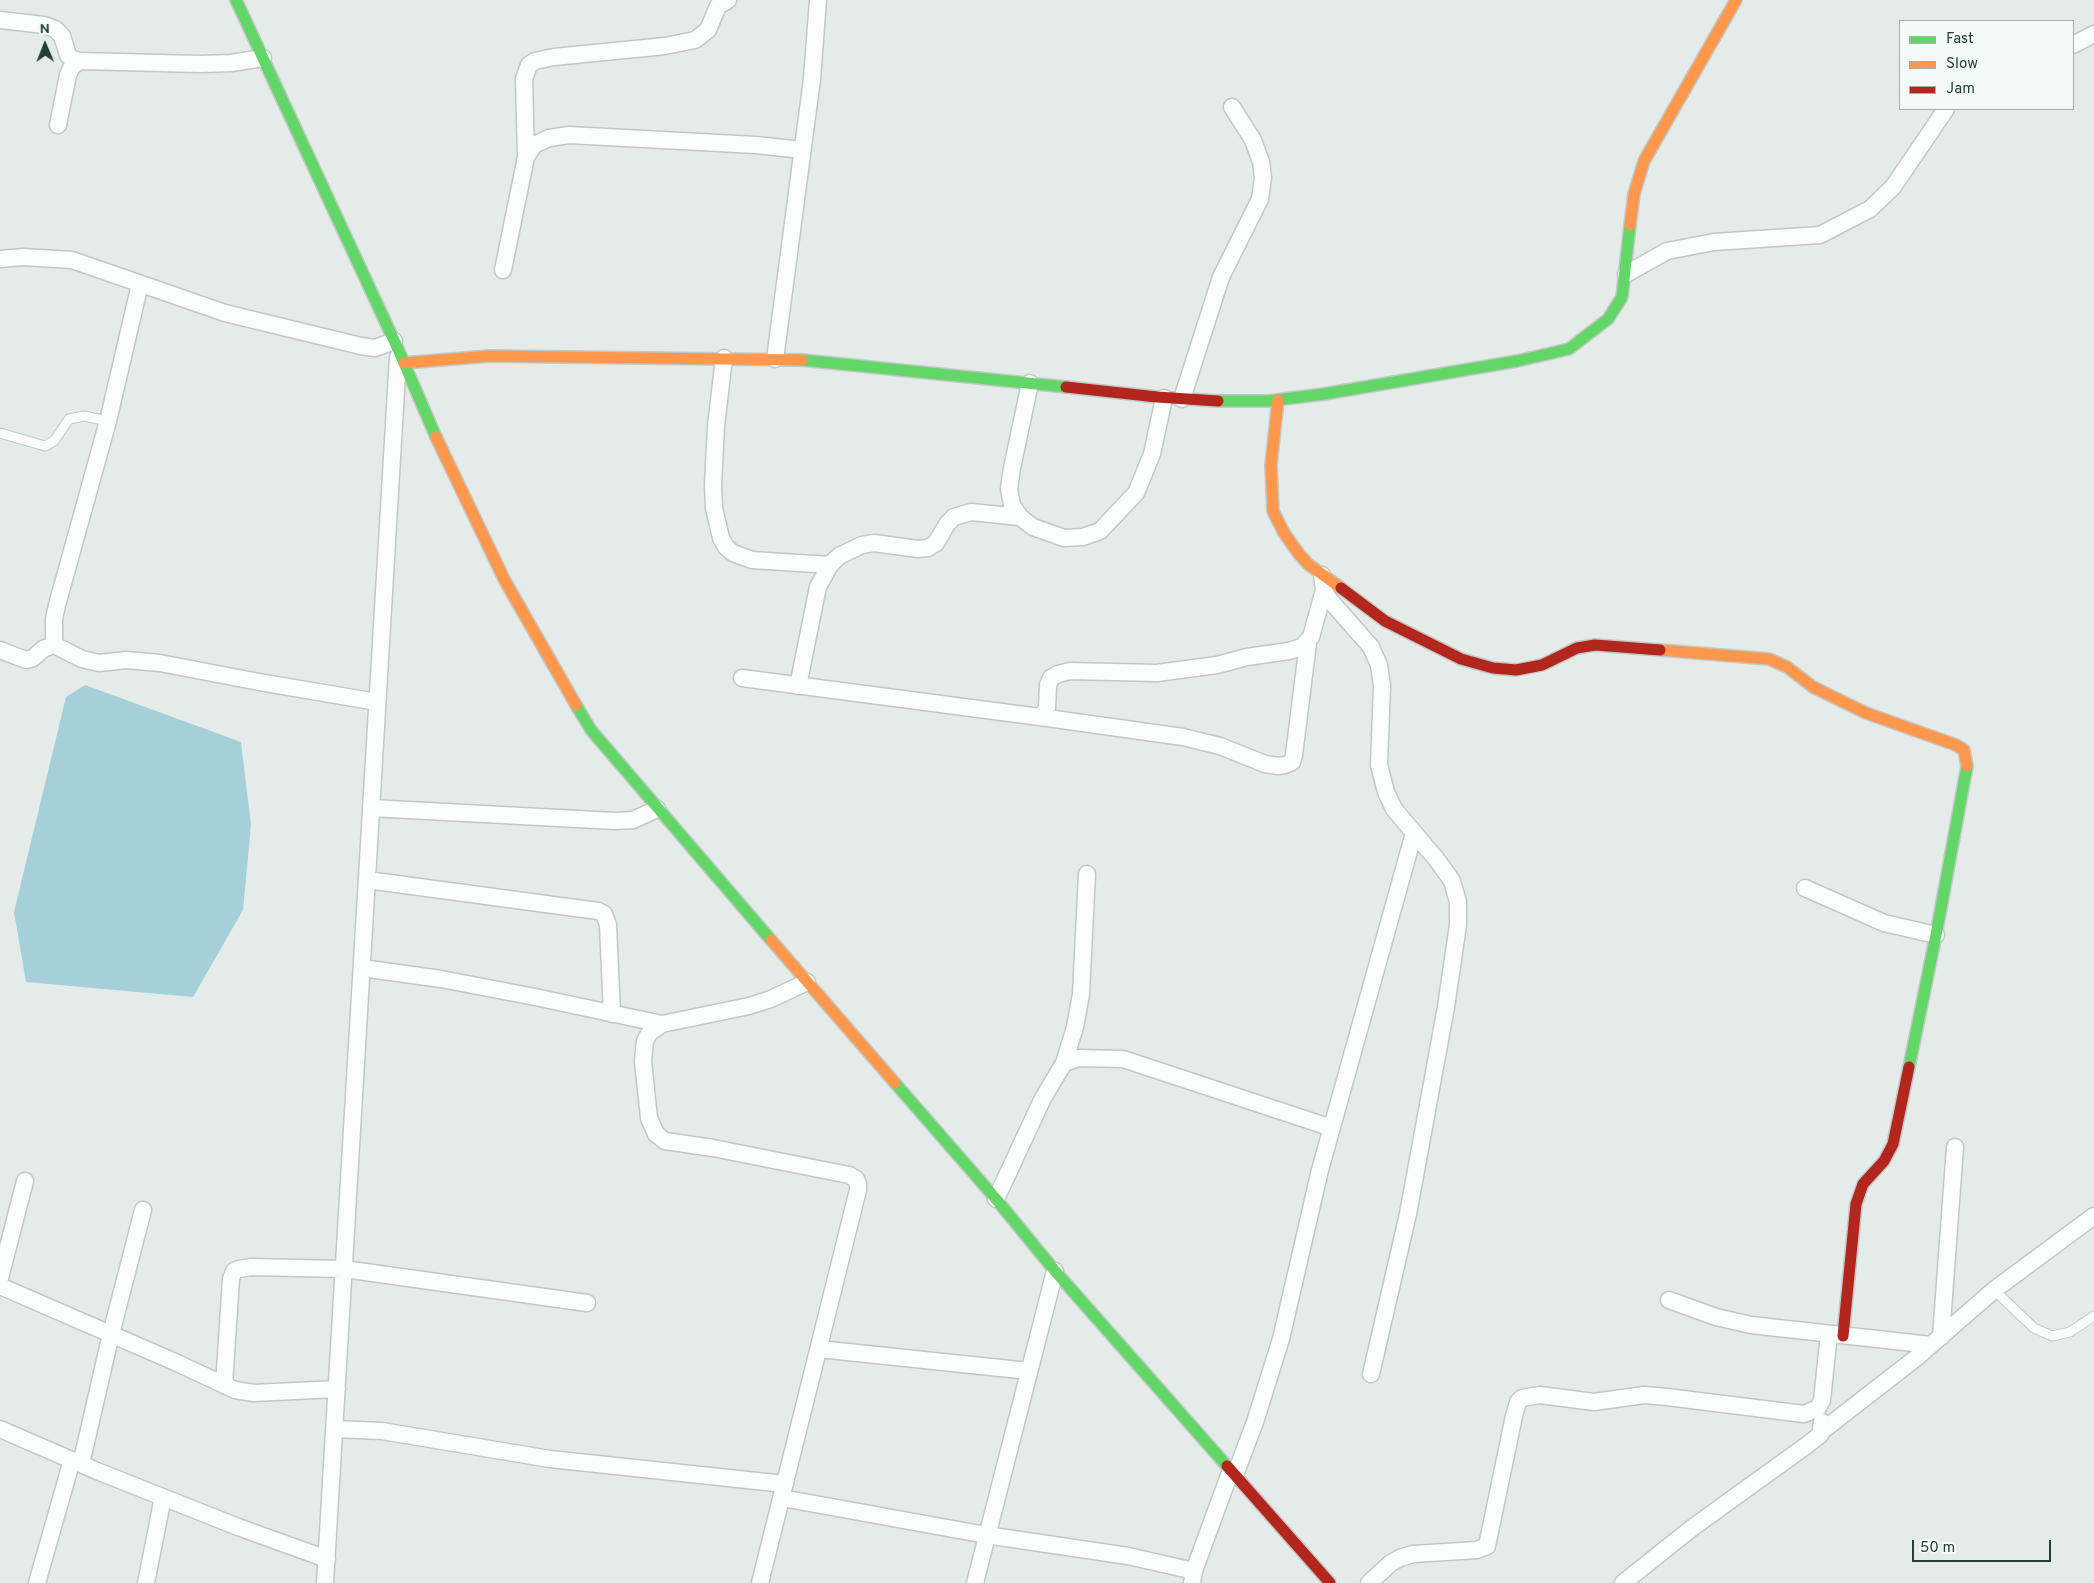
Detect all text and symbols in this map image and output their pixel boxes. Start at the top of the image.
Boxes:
north arrow [20,20,70,70]
legend [1899,20,2074,110]
text: N [40,21,50,38]
text: Fast [1946,30,1974,49]
text: Slow [1946,55,1978,74]
text: Jam [1946,80,1975,99]
scale bar [1914,1530,2053,1562]
text: 50 m [1920,1539,1955,1558]

